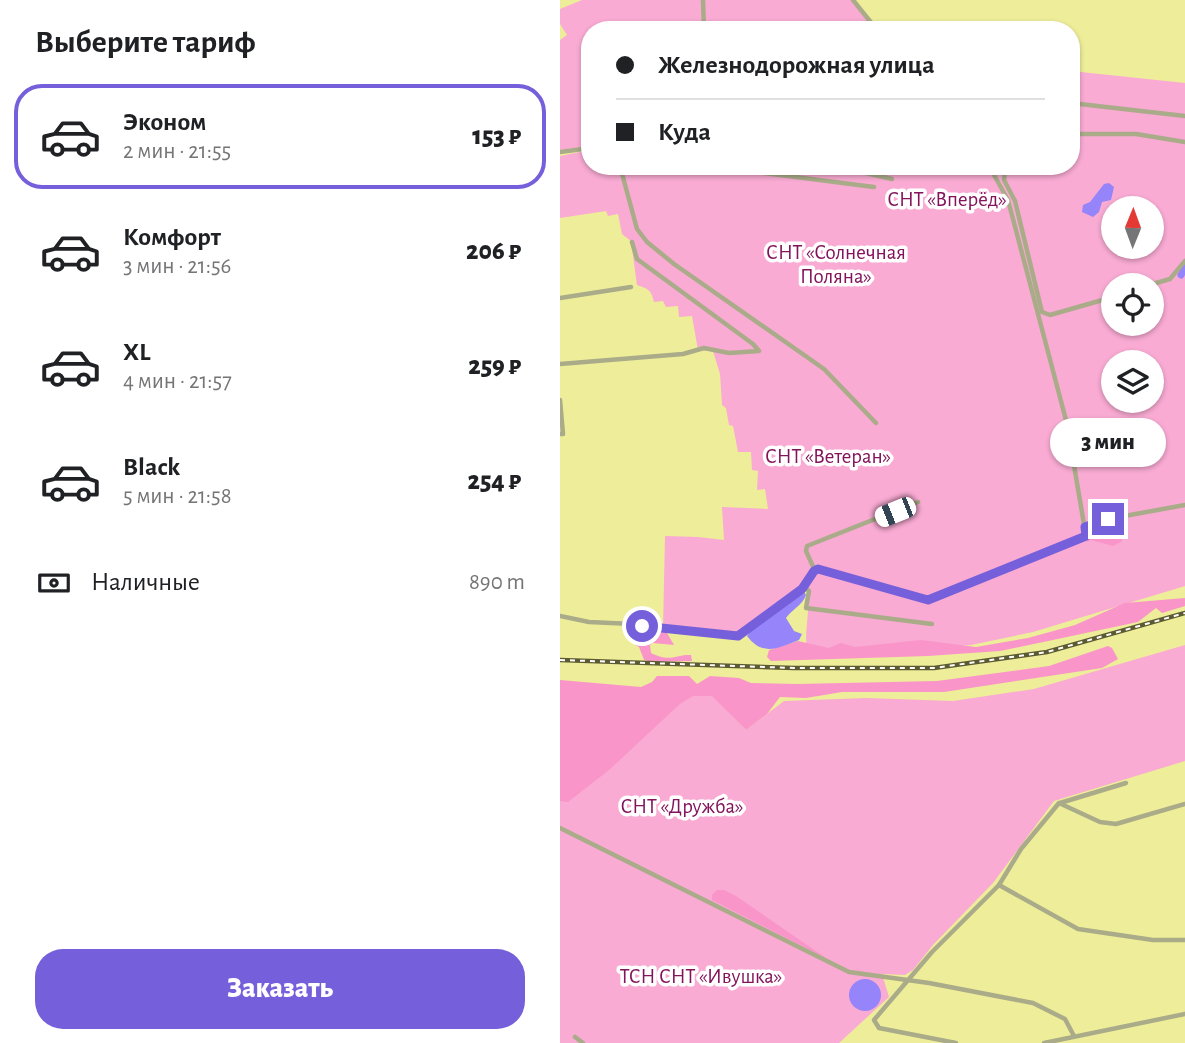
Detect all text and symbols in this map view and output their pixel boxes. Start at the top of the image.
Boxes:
text: Выберите тариф [35,26,256,58]
text: Железнодорожная улица [658,52,934,78]
icon: car [39,105,102,168]
text: Эконом [123,109,206,135]
text: Куда [658,119,711,145]
text: 153 ₽ [472,123,521,149]
text: 2 мин · 21:55 [123,140,231,163]
park label: СНТ «Вперёд» [887,189,1007,210]
north arrow [1101,196,1164,259]
map controls [1101,196,1164,413]
icon: car [39,220,102,283]
text: Комфорт [123,224,221,250]
text: 206 ₽ [466,238,521,264]
park label: СНТ «Солнечная Поляна» [766,242,906,287]
text: 3 мин · 21:56 [123,255,231,278]
button: locate [1101,273,1164,336]
icon: car [39,335,102,398]
text: XL [123,339,150,365]
button: layers [1101,350,1164,413]
text: 259 ₽ [468,353,521,379]
text: 4 мин · 21:57 [123,370,232,393]
callout: 3 мин [1050,418,1166,466]
text: 3 мин [1081,431,1135,454]
park label: СНТ «Ветеран» [765,446,891,467]
icon: car [39,450,102,513]
text: Black [123,454,180,480]
text: 254 ₽ [468,468,521,494]
text: 5 мин · 21:58 [123,485,232,508]
car [872,494,919,530]
route end [1092,503,1124,535]
icon: cash [35,564,73,602]
text: Наличные [91,569,200,595]
text: 890 m [469,571,525,594]
route start [626,610,658,642]
park label: СНТ «Дружба» [620,796,744,817]
button: Заказать [35,949,525,1029]
park label: ТСН СНТ «Ивушка» [620,966,782,987]

